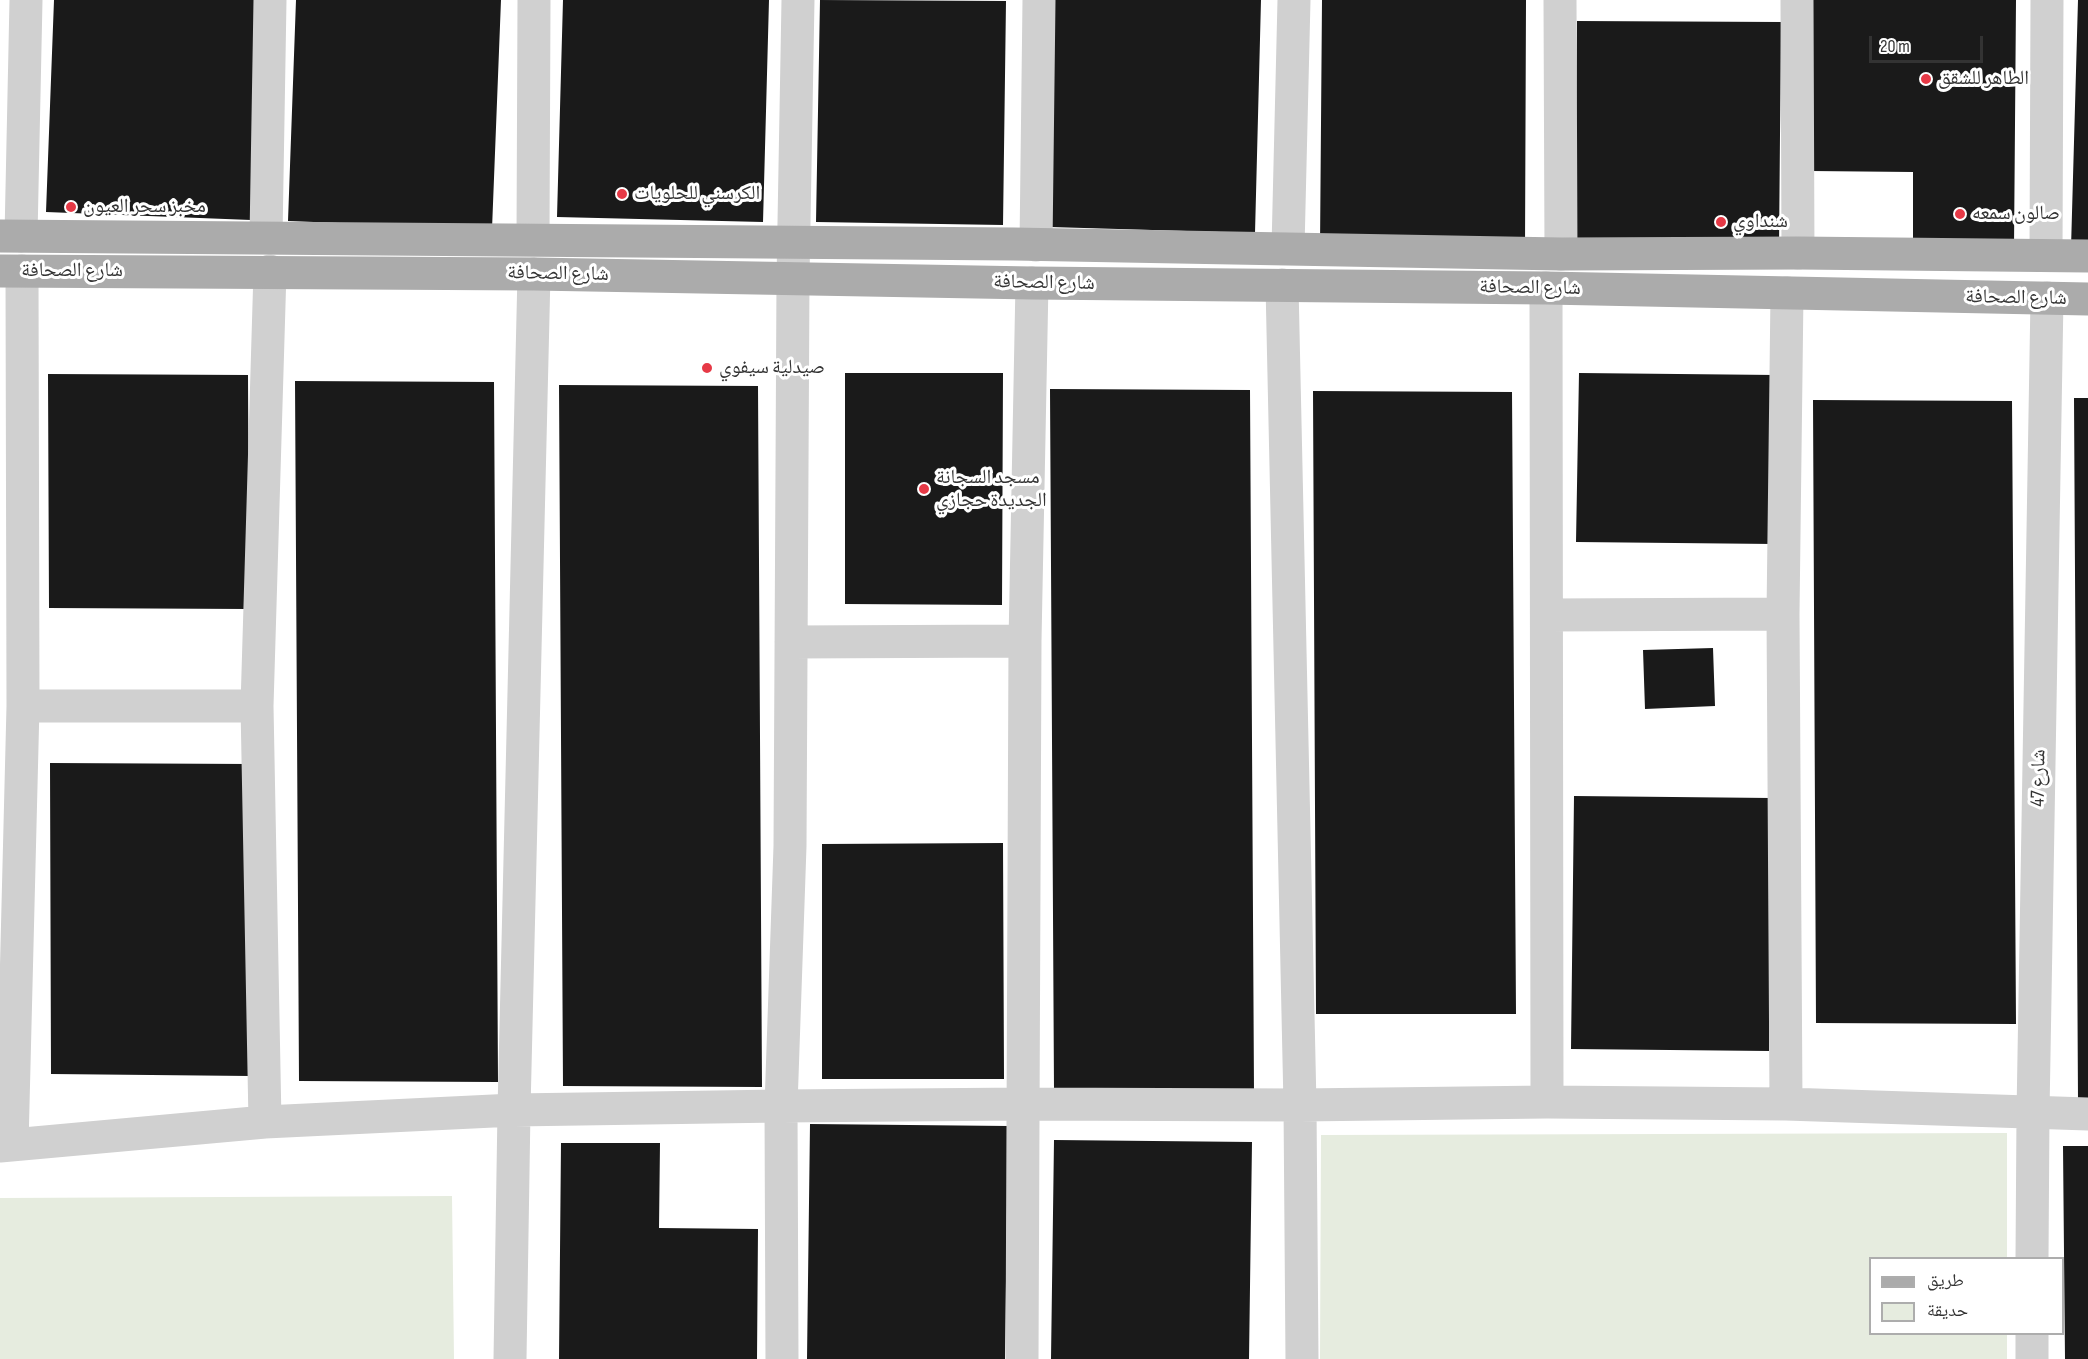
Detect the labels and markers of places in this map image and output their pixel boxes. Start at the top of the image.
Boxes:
place label: الطاهر للشقق [1938,67,2029,91]
marker: الطاهر للشقق [1919,72,1933,86]
place label: الكرسني للحلويات [634,182,760,206]
marker: الكرسني للحلويات [615,187,629,201]
place label: مخبز سحر العيون [83,195,206,219]
marker: مخبز سحر العيون [64,200,78,214]
place label: صالون سمعه [1972,202,2060,226]
marker: صالون سمعه [1953,207,1967,221]
place label: شنداوي [1733,210,1788,234]
marker: شنداوي [1714,215,1728,229]
place label: صيدلية سيفوي [719,356,825,380]
marker: صيدلية سيفوي [700,361,714,375]
place label: مسجد السجانة الجديدة حجازي [936,466,1047,513]
marker: مسجد السجانة الجديدة حجازي [917,482,931,496]

